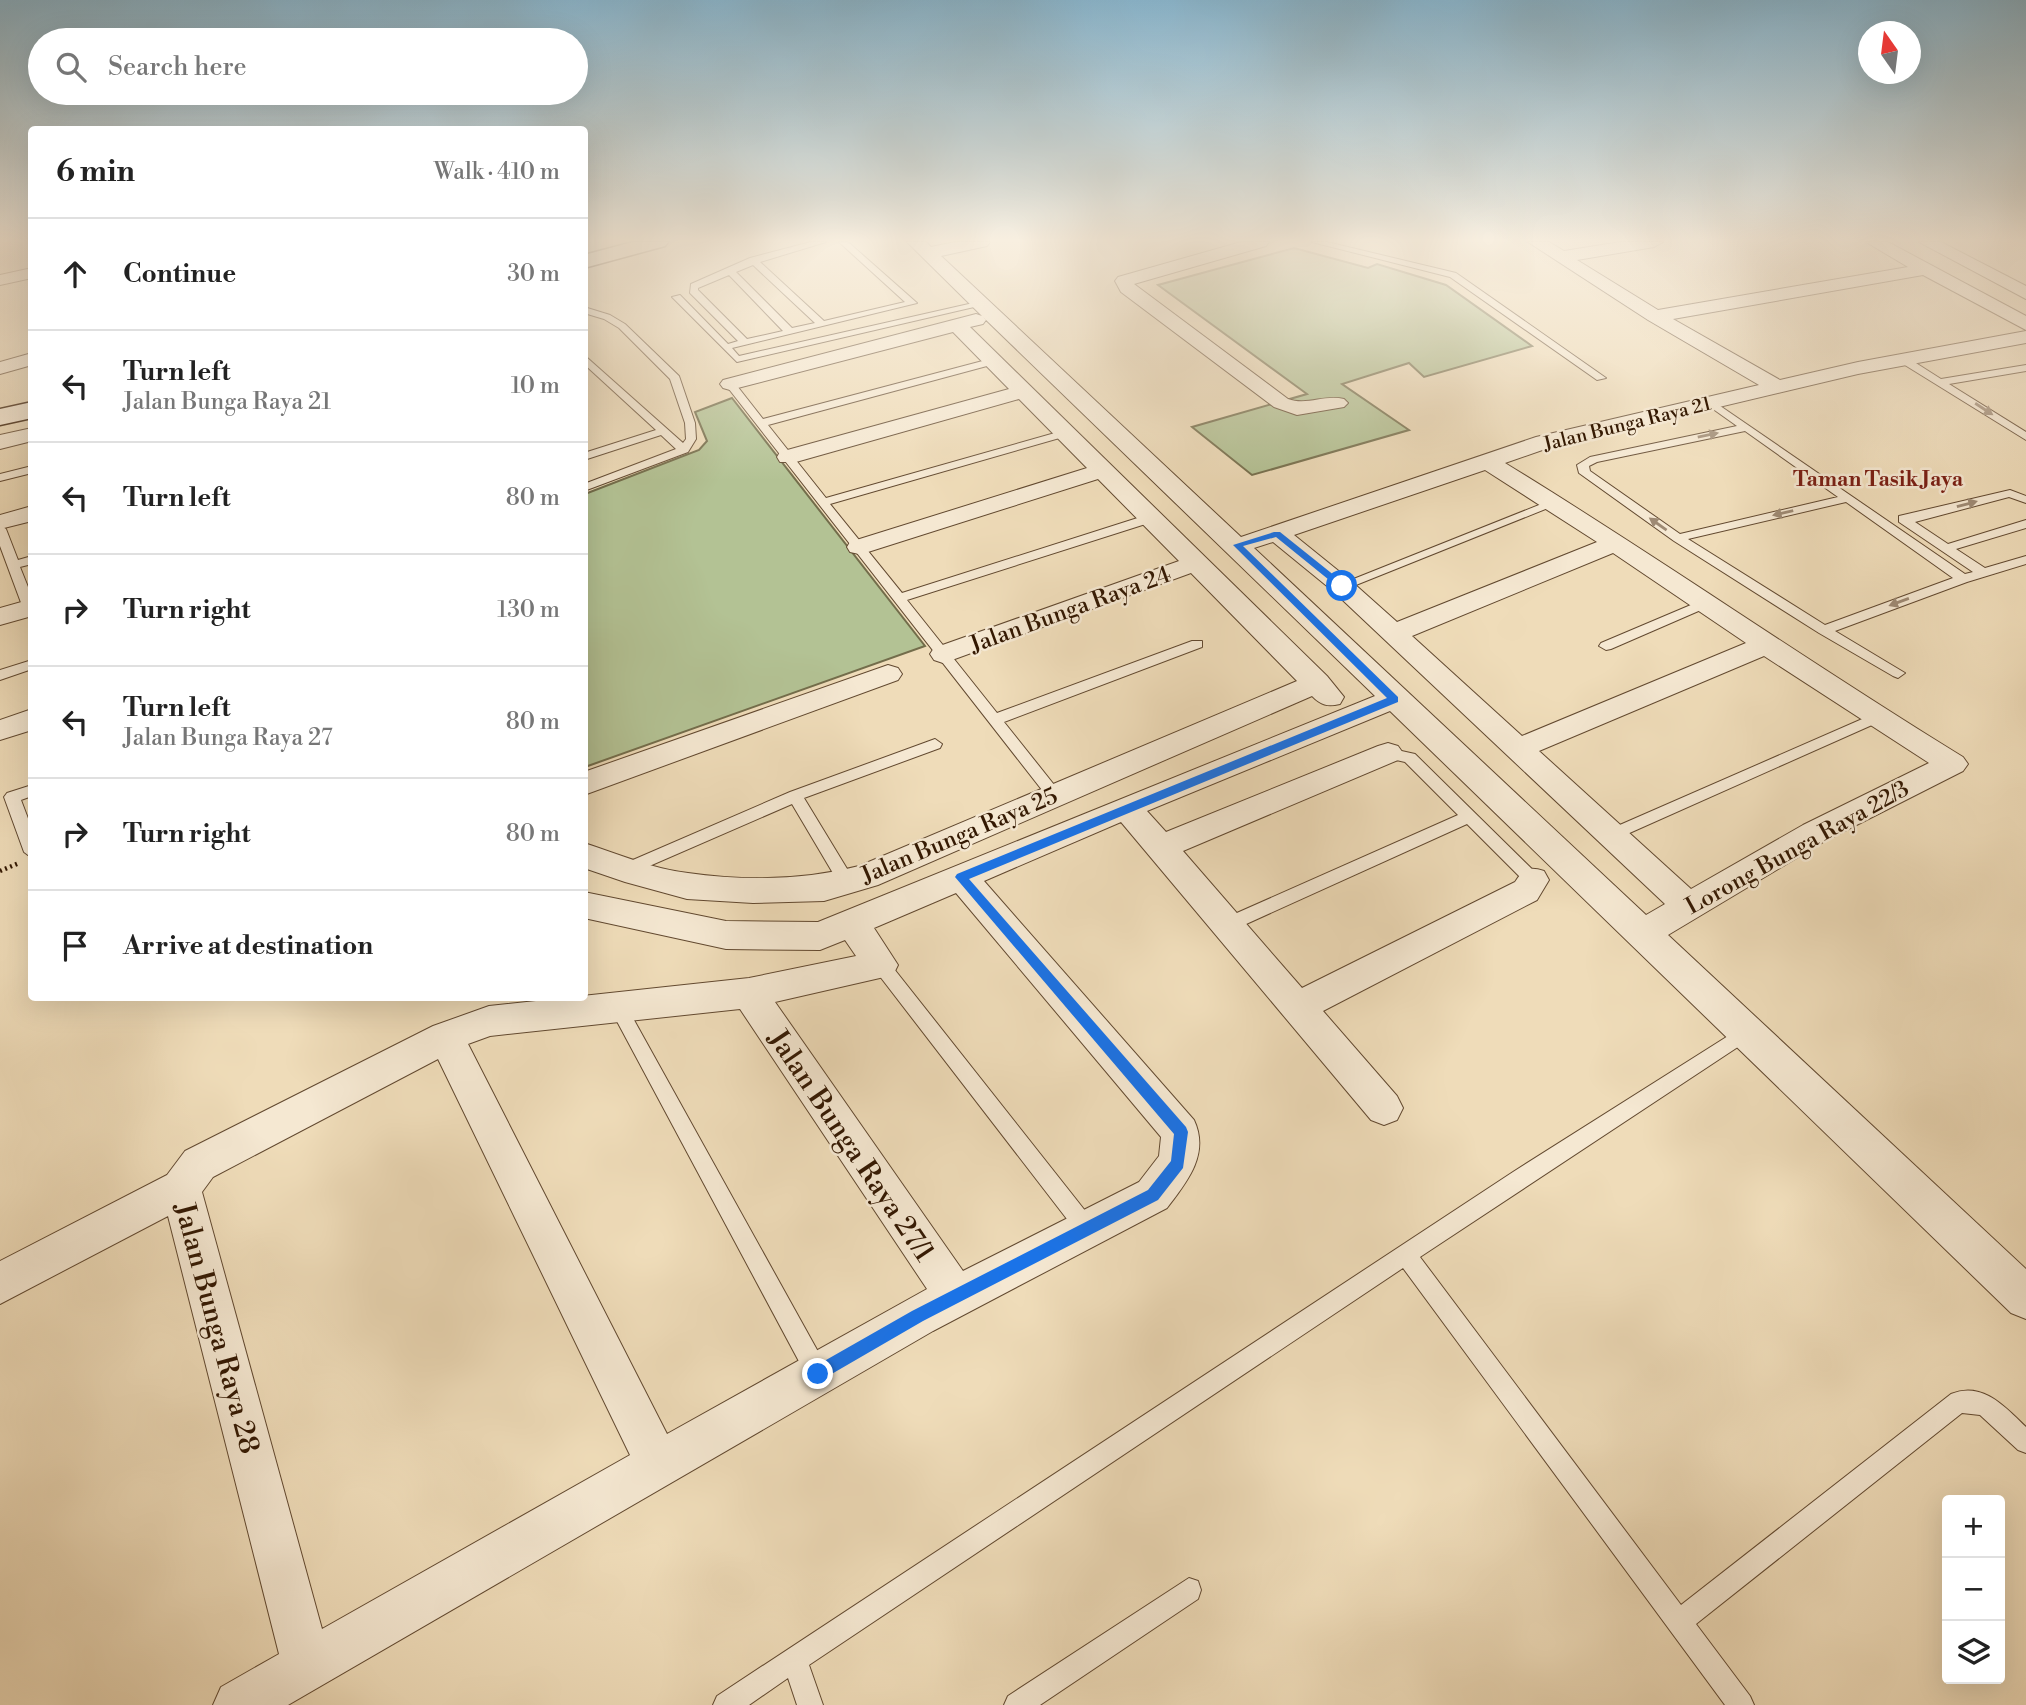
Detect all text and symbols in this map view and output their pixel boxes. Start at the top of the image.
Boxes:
north arrow [1858,21,1921,84]
search box [28,28,588,105]
icon: search [52,48,90,86]
text: Search here [108,51,247,83]
text: 6 min [56,153,135,191]
text: Walk · 410 m [434,158,560,186]
icon: ahead [56,255,94,293]
text: Continue [123,258,236,290]
text: 30 m [507,260,560,288]
text: Turn left [123,356,231,388]
icon: left [56,367,94,405]
text: 10 m [511,372,560,400]
text: Jalan Bunga Raya 21 [123,388,331,416]
street label: Jalan Bunga Raya 21 [1540,392,1714,457]
one-way arrow [1974,403,1993,416]
one-way arrow [1697,430,1719,441]
district label: Taman Tasik Jaya [1793,467,1964,493]
icon: left [56,479,94,517]
text: Turn left [123,482,231,514]
text: 80 m [506,484,560,512]
one-way arrow [1957,499,1978,509]
one-way arrow [1772,508,1794,519]
one-way arrow [1649,517,1667,531]
street label: Jalan Bunga Raya 24 [965,561,1175,660]
route start [1326,570,1357,601]
icon: right [56,591,94,629]
text: Turn right [123,594,251,626]
text: 130 m [497,596,560,624]
one-way arrow [1888,597,1909,608]
text: Turn left [123,692,231,724]
icon: left [56,703,94,741]
text: 80 m [506,708,560,736]
text: Jalan Bunga Raya 27 [123,724,333,752]
street label: Lorong Bunga Raya 22/3 [1681,775,1914,921]
street label: Jalan Bunga Raya 25 [856,782,1062,890]
icon: right [56,815,94,853]
text: Turn right [123,818,251,850]
text: 80 m [506,820,560,848]
icon: arrive [56,927,94,965]
text: Arrive at destination [123,930,373,962]
street label: Jalan Bunga Raya 27/1 [760,1022,941,1269]
street label: Jalan Bunga Raya 28 [166,1198,267,1458]
route end [802,1358,833,1389]
map controls [1942,1495,2005,1684]
button: + [1942,1495,2005,1558]
button: − [1942,1558,2005,1621]
button: layers [1942,1621,2005,1684]

